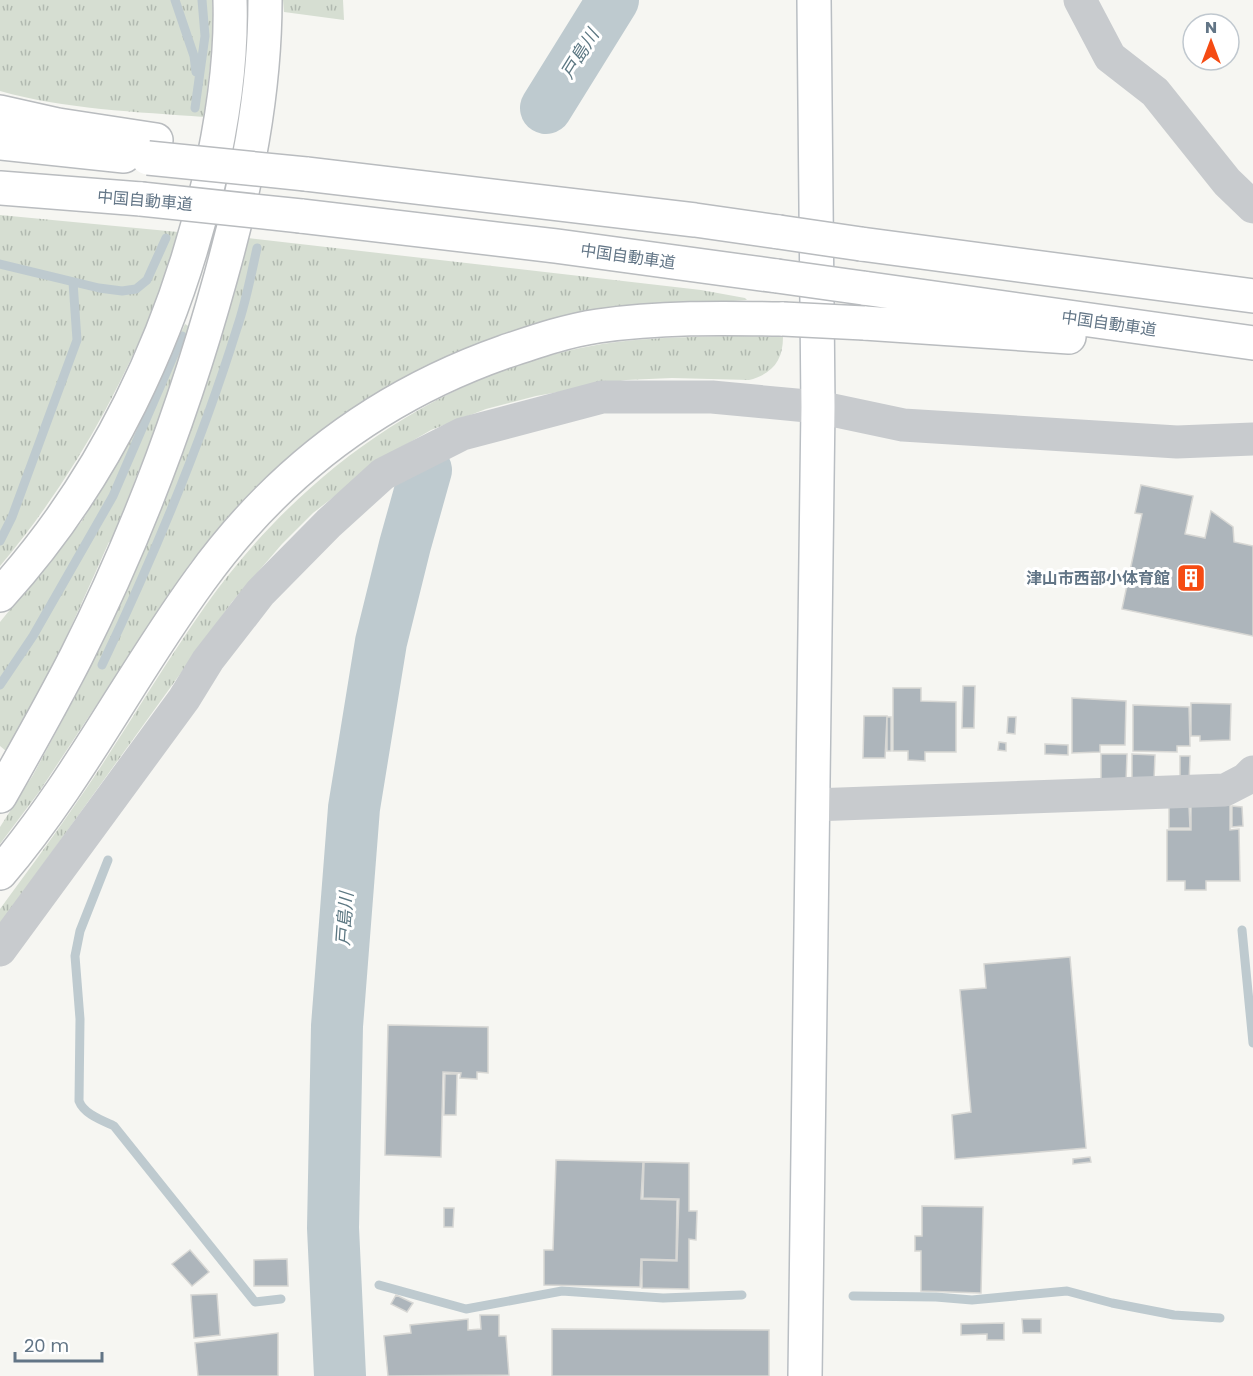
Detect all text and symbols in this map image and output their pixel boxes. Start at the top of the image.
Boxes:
north arrow [1181,12,1241,72]
text: N [1205,16,1217,39]
water label: 戸島川 [555,23,606,83]
street label: 中国自動車道 [96,185,194,216]
street label: 中国自動車道 [579,238,677,275]
street label: 中国自動車道 [1060,305,1158,342]
building icon: 津山市西部小体育館 [1175,562,1207,594]
place label: 津山市西部小体育館 [1026,567,1170,590]
water label: 戸島川 [330,889,359,947]
scale bar [15,1325,102,1363]
text: 20 m [24,1333,69,1358]

